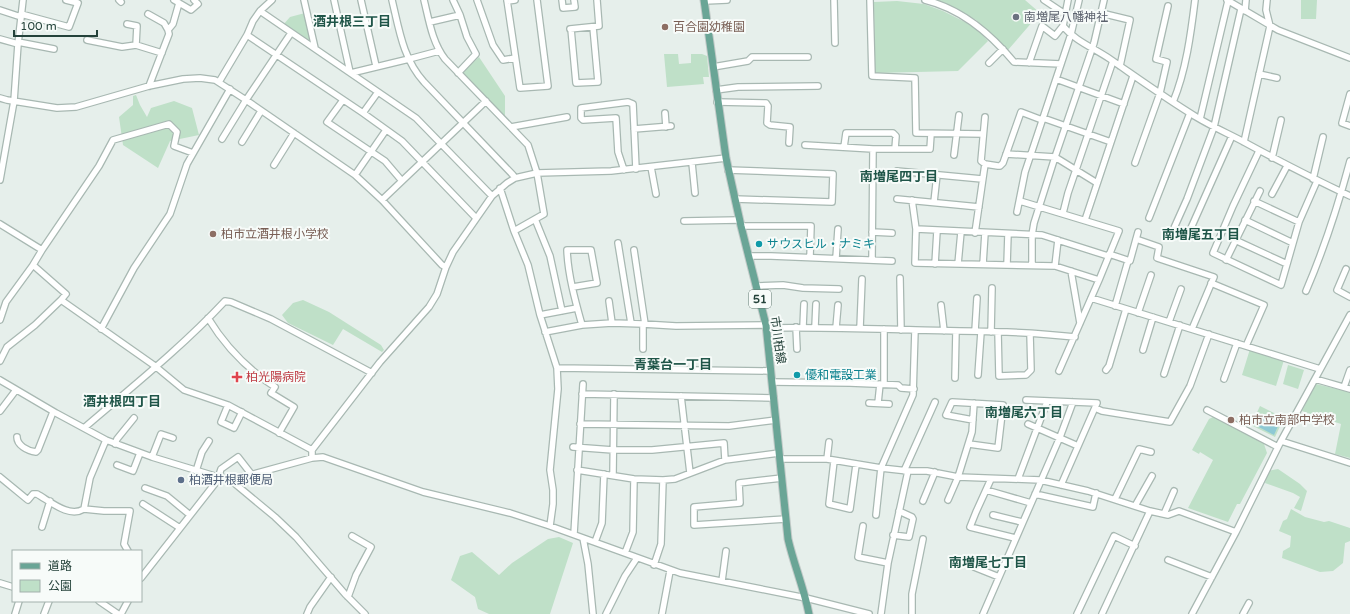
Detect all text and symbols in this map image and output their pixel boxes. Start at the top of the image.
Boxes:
place label: 南増尾八幡神社 [1024,10,1108,24]
scale bar [14,12,97,38]
marker: 南増尾八幡神社 [1011,12,1021,22]
district label: 酒井根三丁目 [313,14,391,30]
text: 100 m [20,19,57,33]
place label: 百合園幼稚園 [673,20,745,34]
marker: 百合園幼稚園 [660,22,670,32]
district label: 南増尾四丁目 [860,169,938,185]
place label: 柏市立酒井根小学校 [221,227,329,241]
district label: 南増尾五丁目 [1162,227,1240,243]
marker: 柏市立酒井根小学校 [208,229,218,239]
place label: サウスヒル・ナミキ [767,237,875,251]
marker: サウスヒル・ナミキ [754,239,764,249]
road number: 51 [749,290,771,308]
street label: 市川柏線 [768,315,788,365]
district label: 青葉台一丁目 [634,357,712,373]
place label: 優和電設工業 [805,368,877,382]
place label: 柏光陽病院 [246,370,306,384]
marker: 優和電設工業 [792,370,802,380]
marker: 柏光陽病院 [231,371,243,383]
district label: 酒井根四丁目 [83,394,161,410]
district label: 南増尾六丁目 [985,405,1063,421]
place label: 柏市立南部中学校 [1239,413,1335,427]
marker: 柏市立南部中学校 [1226,415,1236,425]
place label: 柏酒井根郵便局 [189,473,273,487]
marker: 柏酒井根郵便局 [176,475,186,485]
legend [12,550,142,602]
district label: 南増尾七丁目 [949,555,1027,571]
text: 道路 [48,559,72,573]
text: 公園 [48,579,72,593]

